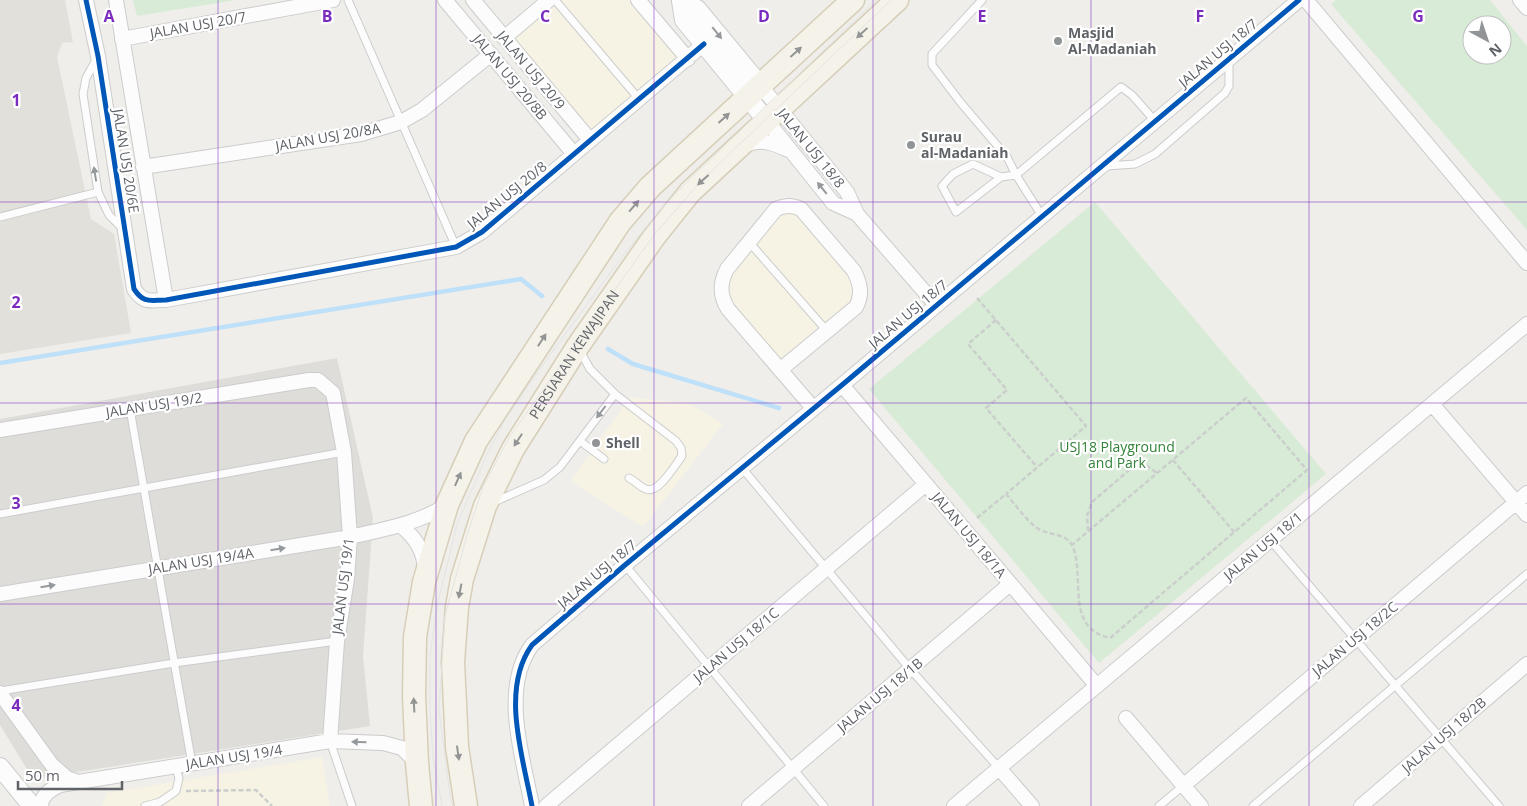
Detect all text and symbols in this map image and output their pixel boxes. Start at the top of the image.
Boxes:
text: A [103,5,115,27]
text: B [322,5,332,27]
text: C [540,5,550,27]
text: D [758,5,770,27]
text: E [978,5,987,27]
text: F [1196,5,1204,27]
text: G [1412,5,1424,27]
street label: JALAN USJ 20/7 [146,7,248,43]
street label: JALAN USJ 18/7 [1173,14,1261,92]
north arrow [1462,15,1512,65]
place label: Masjid Al-Madaniah [1068,23,1157,58]
street label: JALAN USJ 20/9 [492,25,570,113]
one-way arrow [711,26,722,39]
one-way arrow [856,27,868,39]
street label: JALAN USJ 20/8B [468,28,552,124]
marker: Masjid Al-Madaniah [1052,35,1064,47]
text: N [1485,39,1506,61]
one-way arrow [789,46,801,58]
text: 1 [11,89,21,111]
street label: JALAN USJ 18/8 [772,102,849,192]
street label: JALAN USJ 20/6E [109,106,144,214]
one-way arrow [718,112,730,124]
street label: JALAN USJ 20/8A [272,118,382,155]
place label: Surau al-Madaniah [921,127,1008,162]
marker: Surau al-Madaniah [905,139,917,151]
street label: JALAN USJ 20/8 [461,157,551,234]
one-way arrow [91,166,99,182]
one-way arrow [697,174,709,186]
one-way arrow [816,182,827,195]
one-way arrow [628,200,639,213]
street label: JALAN USJ 18/7 [863,275,951,353]
street label: PERSIARAN KEWAJIPAN [524,286,623,422]
text: 2 [11,291,21,313]
one-way arrow [537,334,547,347]
street label: JALAN USJ 19/2 [102,388,204,422]
one-way arrow [596,405,606,419]
place label: Shell [606,433,640,452]
one-way arrow [513,434,523,447]
marker: Shell [590,437,602,449]
park label: USJ18 Playground and Park [1059,437,1175,472]
one-way arrow [454,472,462,486]
street label: JALAN USJ 18/1A [927,486,1011,582]
text: 3 [11,492,21,514]
street label: JALAN USJ 18/1 [1218,507,1306,585]
street label: JALAN USJ 18/7 [552,535,640,613]
street label: JALAN USJ 19/1 [327,536,358,637]
street label: JALAN USJ 19/4A [145,543,255,579]
one-way arrow [270,544,286,552]
one-way arrow [40,582,56,590]
one-way arrow [455,584,463,600]
street label: JALAN USJ 18/2C [1306,597,1402,681]
street label: JALAN USJ 18/1C [687,603,783,687]
street label: JALAN USJ 18/1B [831,653,927,737]
street label: JALAN USJ 18/2B [1396,693,1490,778]
text: 4 [11,694,21,716]
one-way arrow [410,697,418,713]
one-way arrow [351,738,367,746]
street label: JALAN USJ 19/4 [182,740,284,774]
one-way arrow [454,746,462,762]
scale bar [18,758,121,790]
text: 50 m [25,765,60,785]

